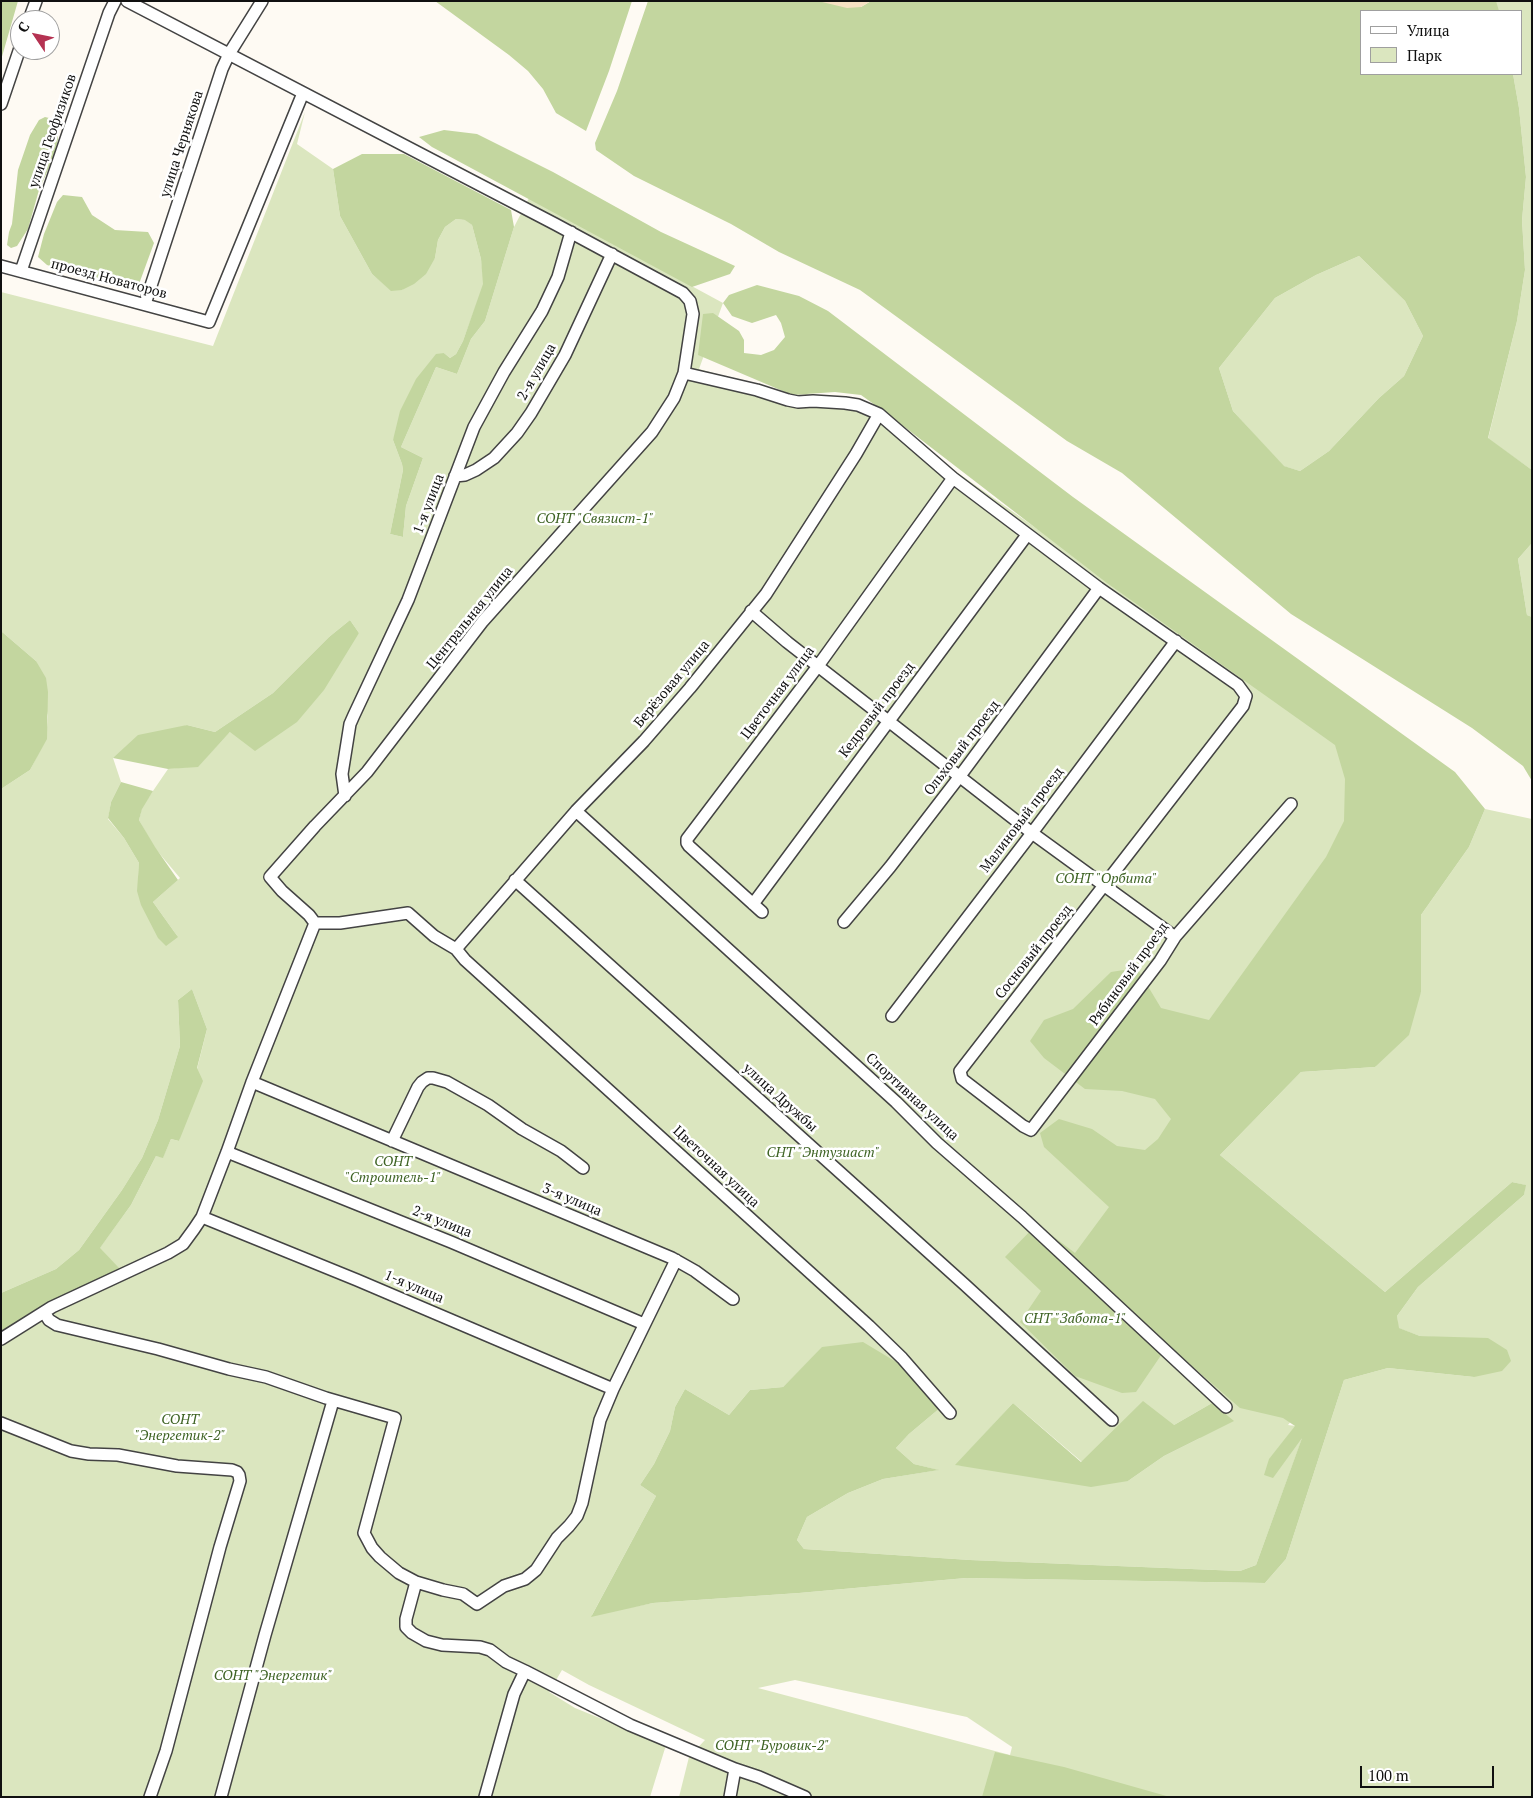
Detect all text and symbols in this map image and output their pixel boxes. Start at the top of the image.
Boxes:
north arrow [10,10,60,60]
legend [1360,10,1523,75]
text: С [13,18,33,36]
text: Улица [1407,20,1450,40]
text: Парк [1407,45,1442,65]
street label: улица Геофизиков [26,72,80,190]
street label: улица Чернякова [157,88,207,200]
street label: проезд Новаторов [49,255,169,303]
street label: 2-я улица [514,341,560,403]
street label: 1-я улица [410,472,448,536]
park label: СОНТ "Связист-1" [536,511,654,527]
street label: Центральная улица [423,563,517,673]
street label: Берёзовая улица [631,637,713,731]
street label: Цветочная улица [738,643,818,743]
street label: Кедровый проезд [836,659,918,761]
street label: Ольховый проезд [921,697,1003,799]
street label: Малиновый проезд [977,764,1067,876]
park label: СОНТ "Орбита" [1055,871,1157,887]
street label: Сосновый проезд [992,902,1076,1002]
street label: Рябиновый проезд [1086,919,1172,1029]
street label: Спортивная улица [862,1050,962,1144]
street label: улица Дружбы [739,1060,821,1136]
street label: Цветочная улица [669,1123,763,1211]
park label: СНТ "Энтузиаст" [767,1145,879,1161]
park label: СОНТ "Строитель-1" [345,1154,441,1186]
street label: 3-я улица [540,1180,604,1220]
street label: 2-я улица [410,1202,474,1242]
street label: 1-я улица [382,1267,446,1307]
park label: СНТ "Забота-1" [1024,1311,1126,1327]
park label: СОНТ "Энергетик-2" [135,1412,225,1444]
park label: СОНТ "Энергетик" [214,1668,332,1684]
park label: СОНТ "Буровик-2" [715,1738,829,1754]
scale bar [1363,1756,1497,1788]
text: 100 m [1368,1765,1409,1785]

